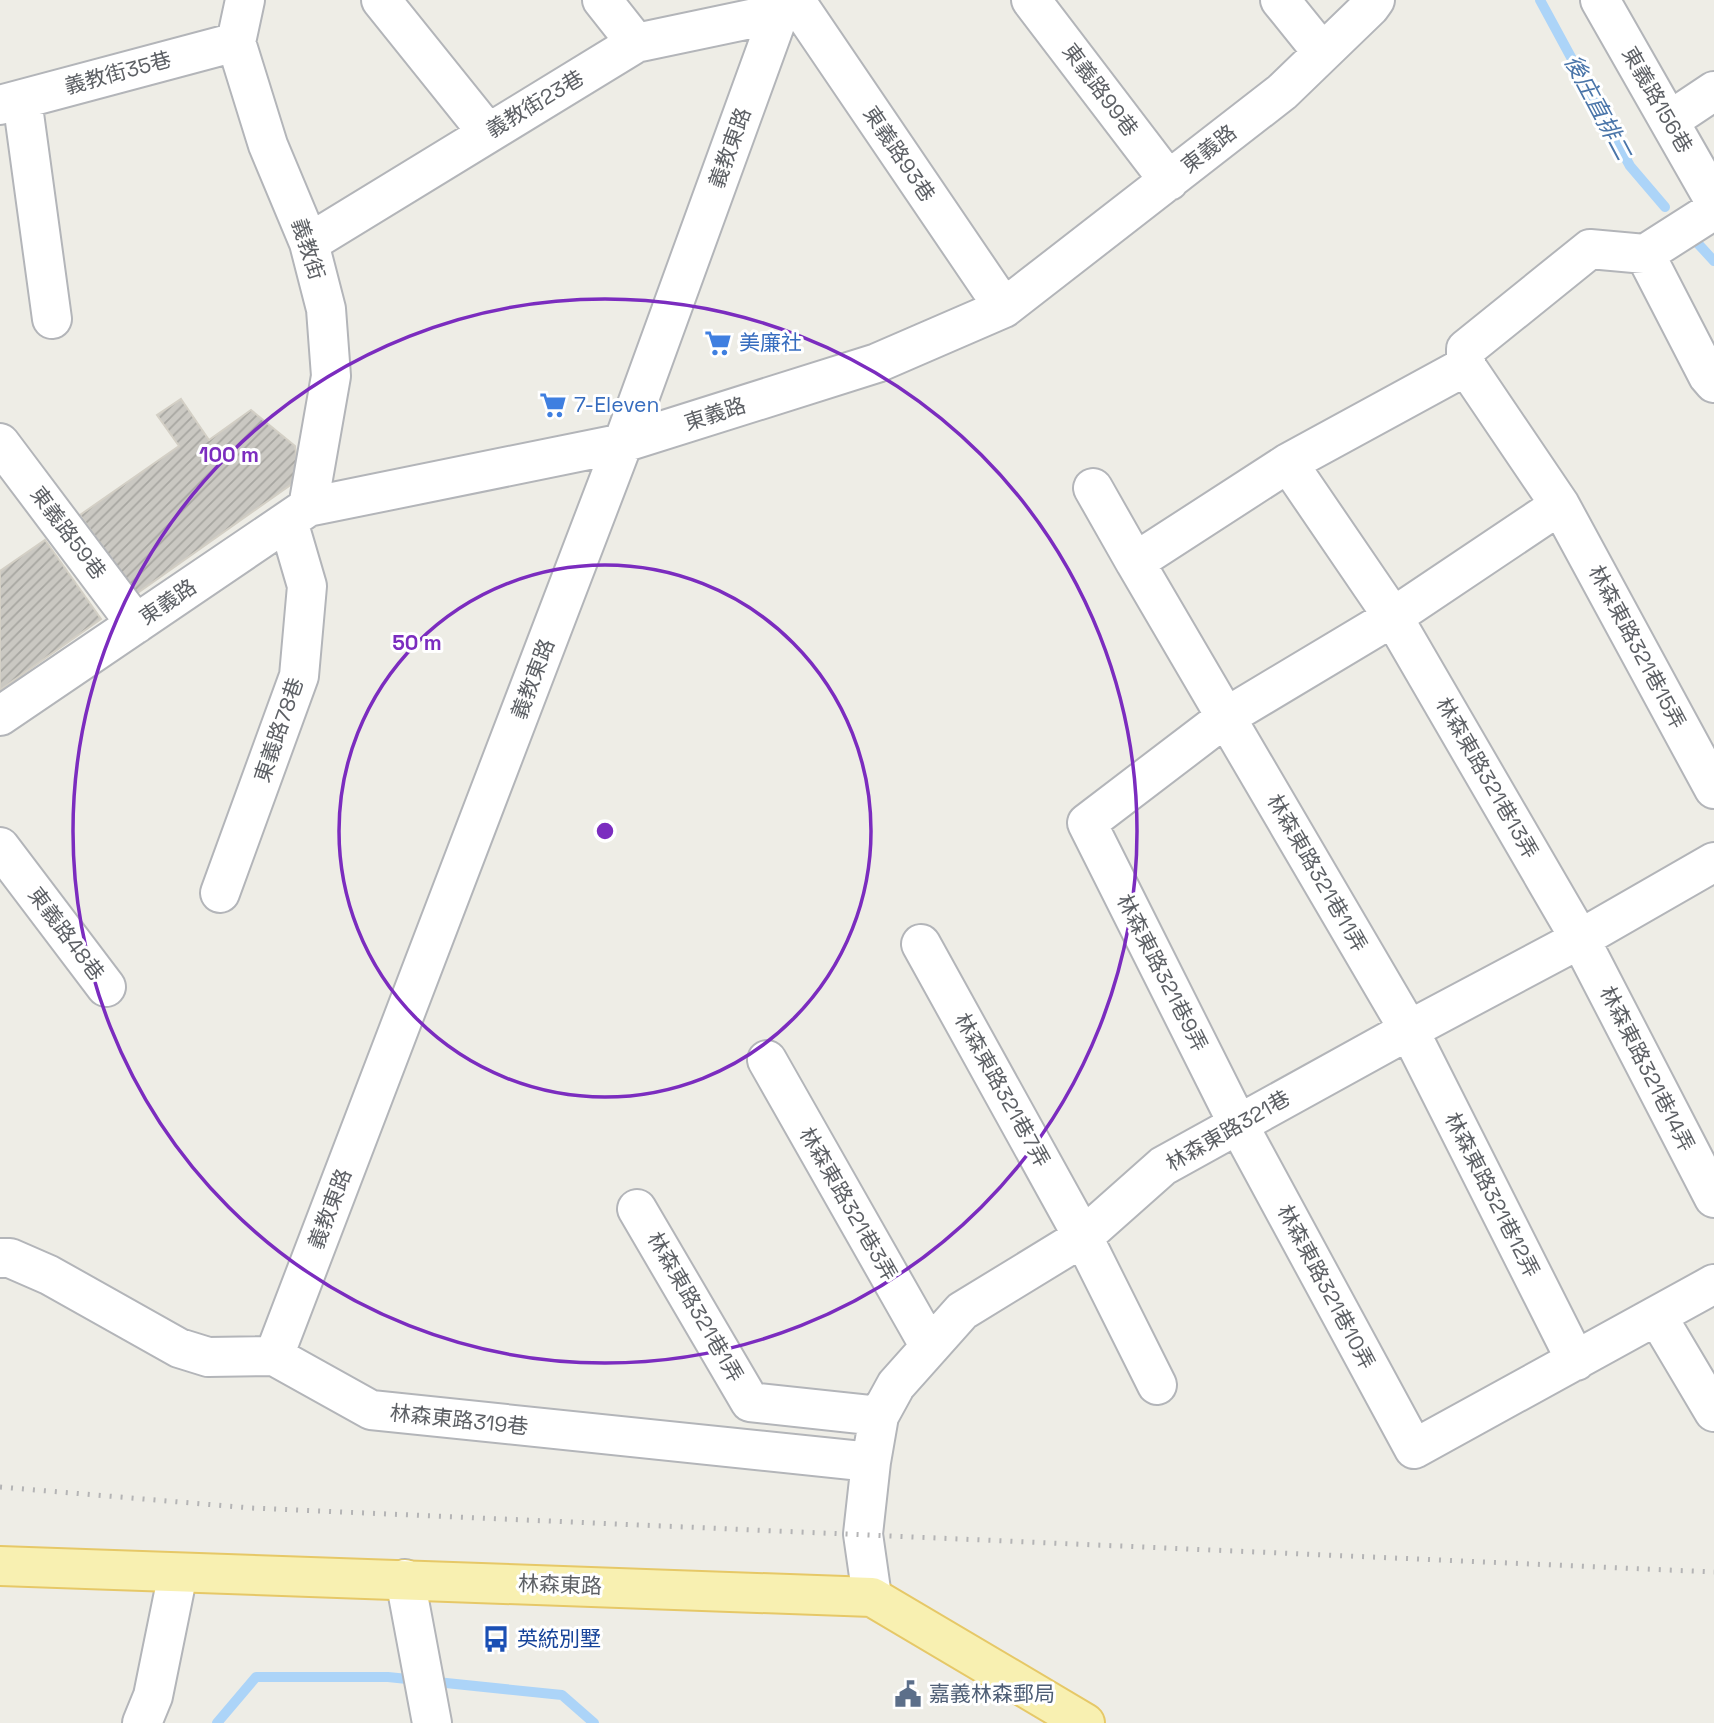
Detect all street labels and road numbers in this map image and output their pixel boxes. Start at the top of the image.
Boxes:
street label: 東義路99巷 [1057,38,1144,142]
street label: 東義路156巷 [1616,42,1699,158]
street label: 義教街35巷 [62,45,174,100]
street label: 義教街23巷 [481,64,589,143]
street label: 東義路93巷 [858,101,941,207]
street label: 義教東路 [702,104,757,192]
street label: 東義路 [1176,119,1242,179]
street label: 義教街 [286,215,331,283]
street label: 東義路 [681,391,749,436]
street label: 東義路59巷 [25,481,112,585]
street label: 林森東路321巷15弄 [1583,560,1692,733]
street label: 東義路 [134,573,201,630]
street label: 義教東路 [505,635,560,723]
street label: 東義路78巷 [248,674,309,786]
street label: 林森東路321巷13弄 [1430,692,1545,863]
street label: 林森東路321巷11弄 [1261,789,1374,956]
street label: 東義路48巷 [22,882,110,986]
street label: 林森東路321巷9弄 [1111,890,1214,1056]
street label: 林森東路321巷14弄 [1594,982,1701,1156]
street label: 林森東路321巷7弄 [949,1008,1056,1172]
street label: 林森東路321巷 [1161,1084,1295,1177]
street label: 林森東路321巷12弄 [1439,1108,1546,1282]
street label: 林森東路321巷3弄 [794,1122,903,1285]
street label: 義教東路 [302,1165,357,1253]
street label: 林森東路321巷10弄 [1272,1200,1381,1374]
street label: 林森東路321巷1弄 [642,1227,749,1387]
street label: 林森東路319巷 [389,1399,530,1440]
street label: 林森東路 [518,1570,602,1599]

